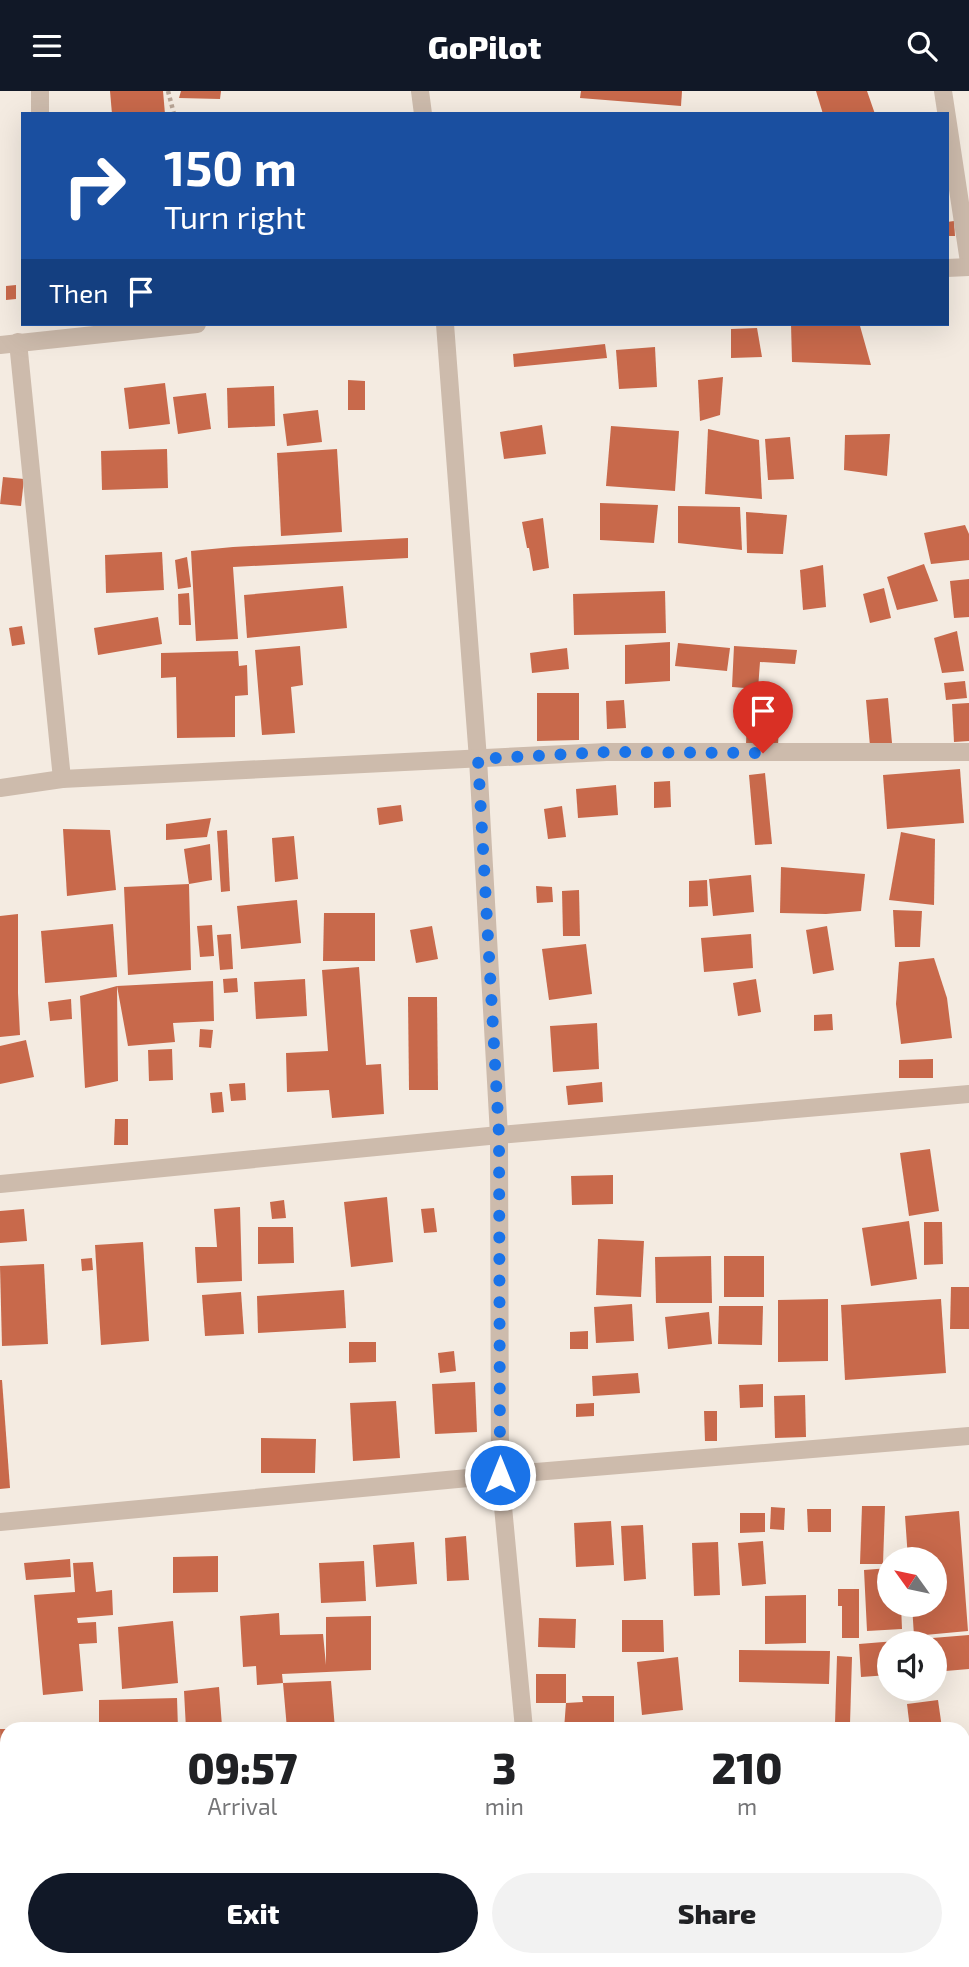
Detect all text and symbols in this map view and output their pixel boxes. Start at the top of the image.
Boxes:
icon: menu [28,27,66,65]
text: GoPilot [428,27,541,65]
icon: search [903,27,941,65]
text: 150 m [164,137,297,196]
icon: right [49,140,140,231]
text: Turn right [164,197,306,235]
icon: arrive [122,273,160,311]
text: Then [49,277,108,308]
pin [733,681,793,753]
icon: arrive [744,692,782,730]
position arrow [463,1438,537,1512]
north arrow [877,1547,947,1617]
map controls [877,1547,947,1701]
button: sound [877,1631,947,1701]
text: 09:57 [188,1742,297,1792]
text: 3 [492,1742,516,1792]
text: 210 [712,1742,782,1792]
text: Arrival [207,1792,277,1820]
text: min [485,1792,524,1820]
text: m [737,1792,757,1820]
button: Exit [28,1873,478,1953]
button: Share [492,1873,942,1953]

